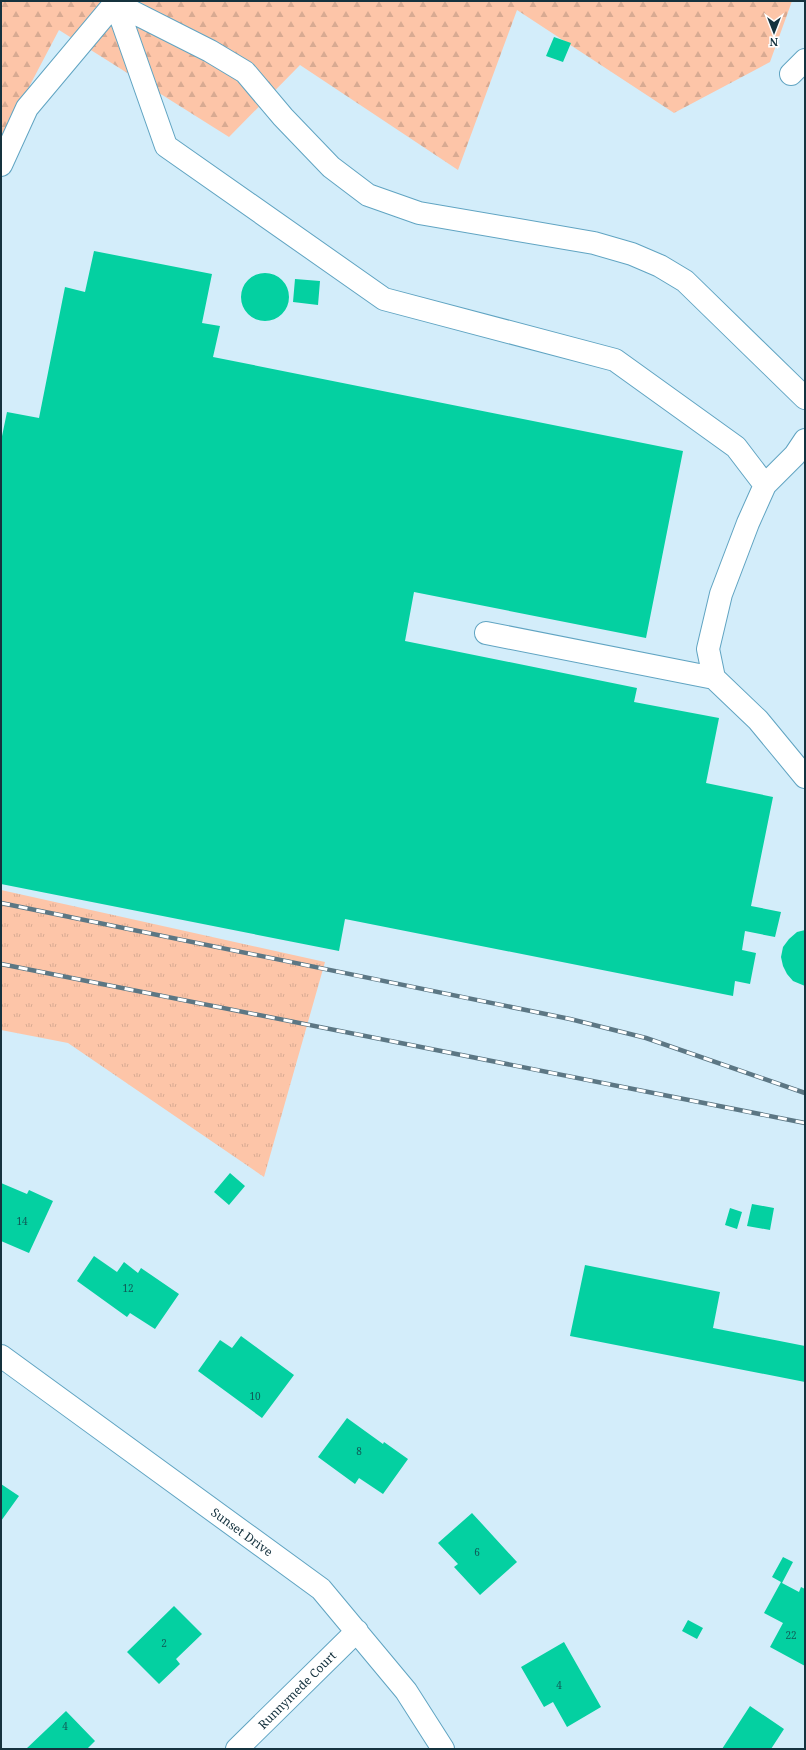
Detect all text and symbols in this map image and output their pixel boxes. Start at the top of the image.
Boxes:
north arrow [754,12,794,52]
text: N [769,35,778,50]
house number: 14 [16,1214,28,1228]
house number: 12 [122,1281,134,1295]
house number: 10 [249,1389,261,1403]
house number: 8 [356,1444,362,1458]
street label: Sunset Drive [208,1504,276,1560]
house number: 6 [474,1545,480,1559]
house number: 22 [785,1628,797,1642]
house number: 2 [161,1636,167,1650]
street label: Runnymede Court [254,1647,340,1733]
house number: 4 [556,1678,562,1692]
house number: 4 [62,1719,68,1733]

